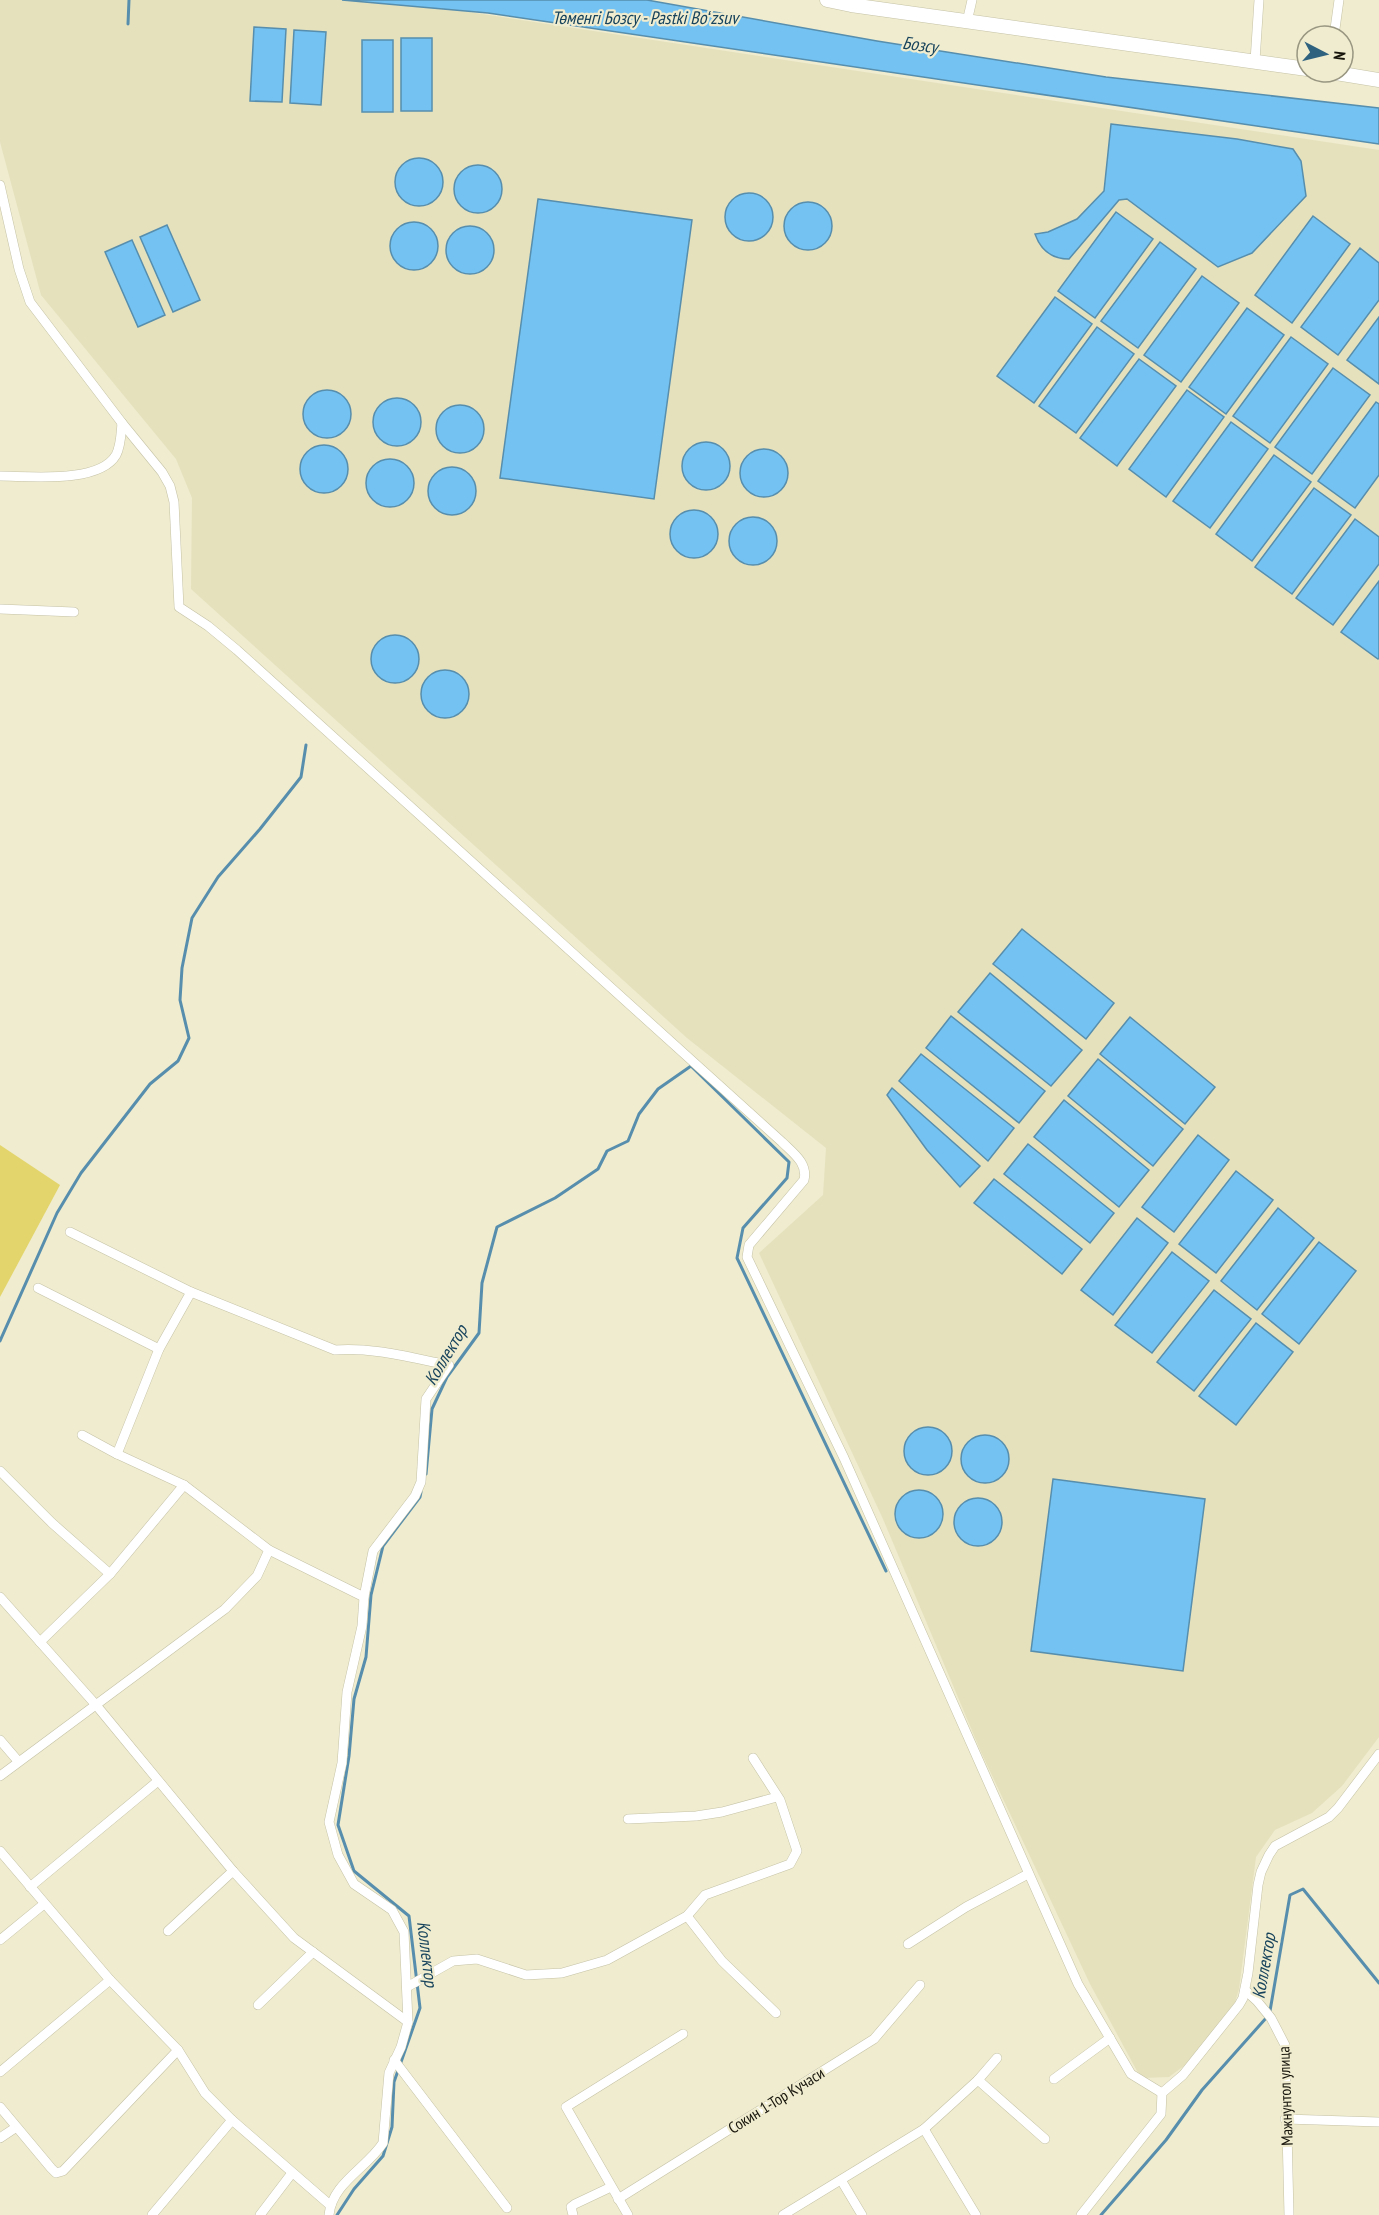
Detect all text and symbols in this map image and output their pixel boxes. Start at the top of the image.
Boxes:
water label: Төменгі Бозсу - Pastki Boʻzsuv [552,6,741,29]
north arrow [1295,24,1355,84]
water label: Бозсу [901,31,941,59]
text: N [1329,50,1350,61]
water label: Коллектор [419,1320,473,1389]
water label: Коллектор [412,1920,443,1989]
water label: Коллектор [1246,1930,1281,2000]
street label: Мажнунтол улица [1273,2046,1297,2146]
street label: Сокин 1-Тор Kучаси [724,2062,828,2138]

